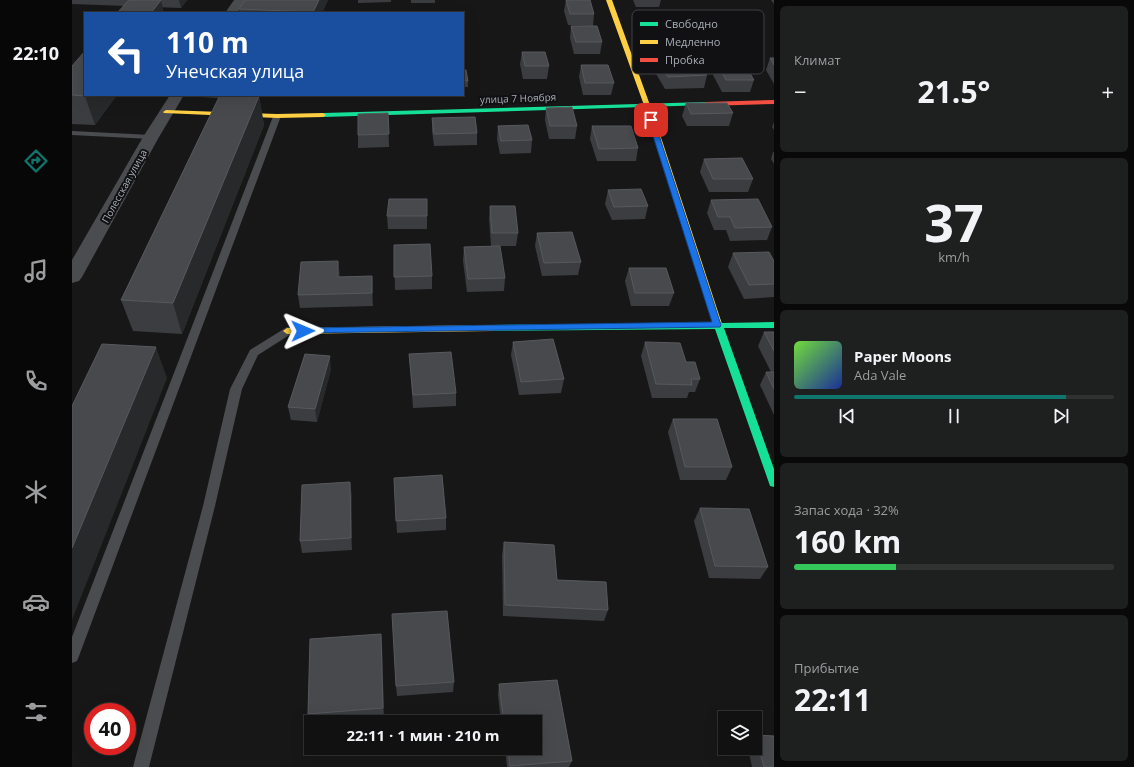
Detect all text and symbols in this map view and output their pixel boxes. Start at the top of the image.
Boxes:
legend [632,10,764,74]
text: Свободно [665,16,718,31]
text: 110 m [166,23,249,61]
icon: left [100,28,152,80]
text: Медленно [665,34,721,49]
text: 22:10 [13,41,59,65]
text: Климат [794,51,841,69]
text: Пробка [665,52,705,67]
text: Унечская улица [166,59,304,83]
text: 21.5° [918,71,990,112]
text: − [794,76,807,106]
text: + [1101,76,1114,106]
street label: улица 7 Ноября [480,90,556,106]
pin [634,103,668,137]
icon: arrive [640,109,662,131]
icon: directions [22,147,50,175]
street label: Полесская улица [98,147,150,225]
text: 37 [924,186,984,257]
text: km/h [938,248,970,266]
icon: music [22,257,50,285]
position arrow [282,310,324,352]
text: Paper Moons [854,346,952,366]
text: Ada Vale [854,366,906,384]
icon: phone [22,367,50,395]
icon: previous [836,405,858,427]
icon: pause [943,405,965,427]
icon: next [1050,405,1072,427]
icon: climate [22,478,50,506]
text: Запас хода · 32% [794,501,899,519]
text: 160 km [794,521,901,562]
icon: car [22,588,50,616]
text: Прибытие [794,659,859,677]
text: 22:11 [794,679,871,720]
icon: filters [22,698,50,726]
speed limit sign: 40 [84,703,136,755]
map controls [718,711,762,755]
button: layers [718,711,762,755]
text: 22:11 · 1 мин · 210 m [347,725,499,745]

